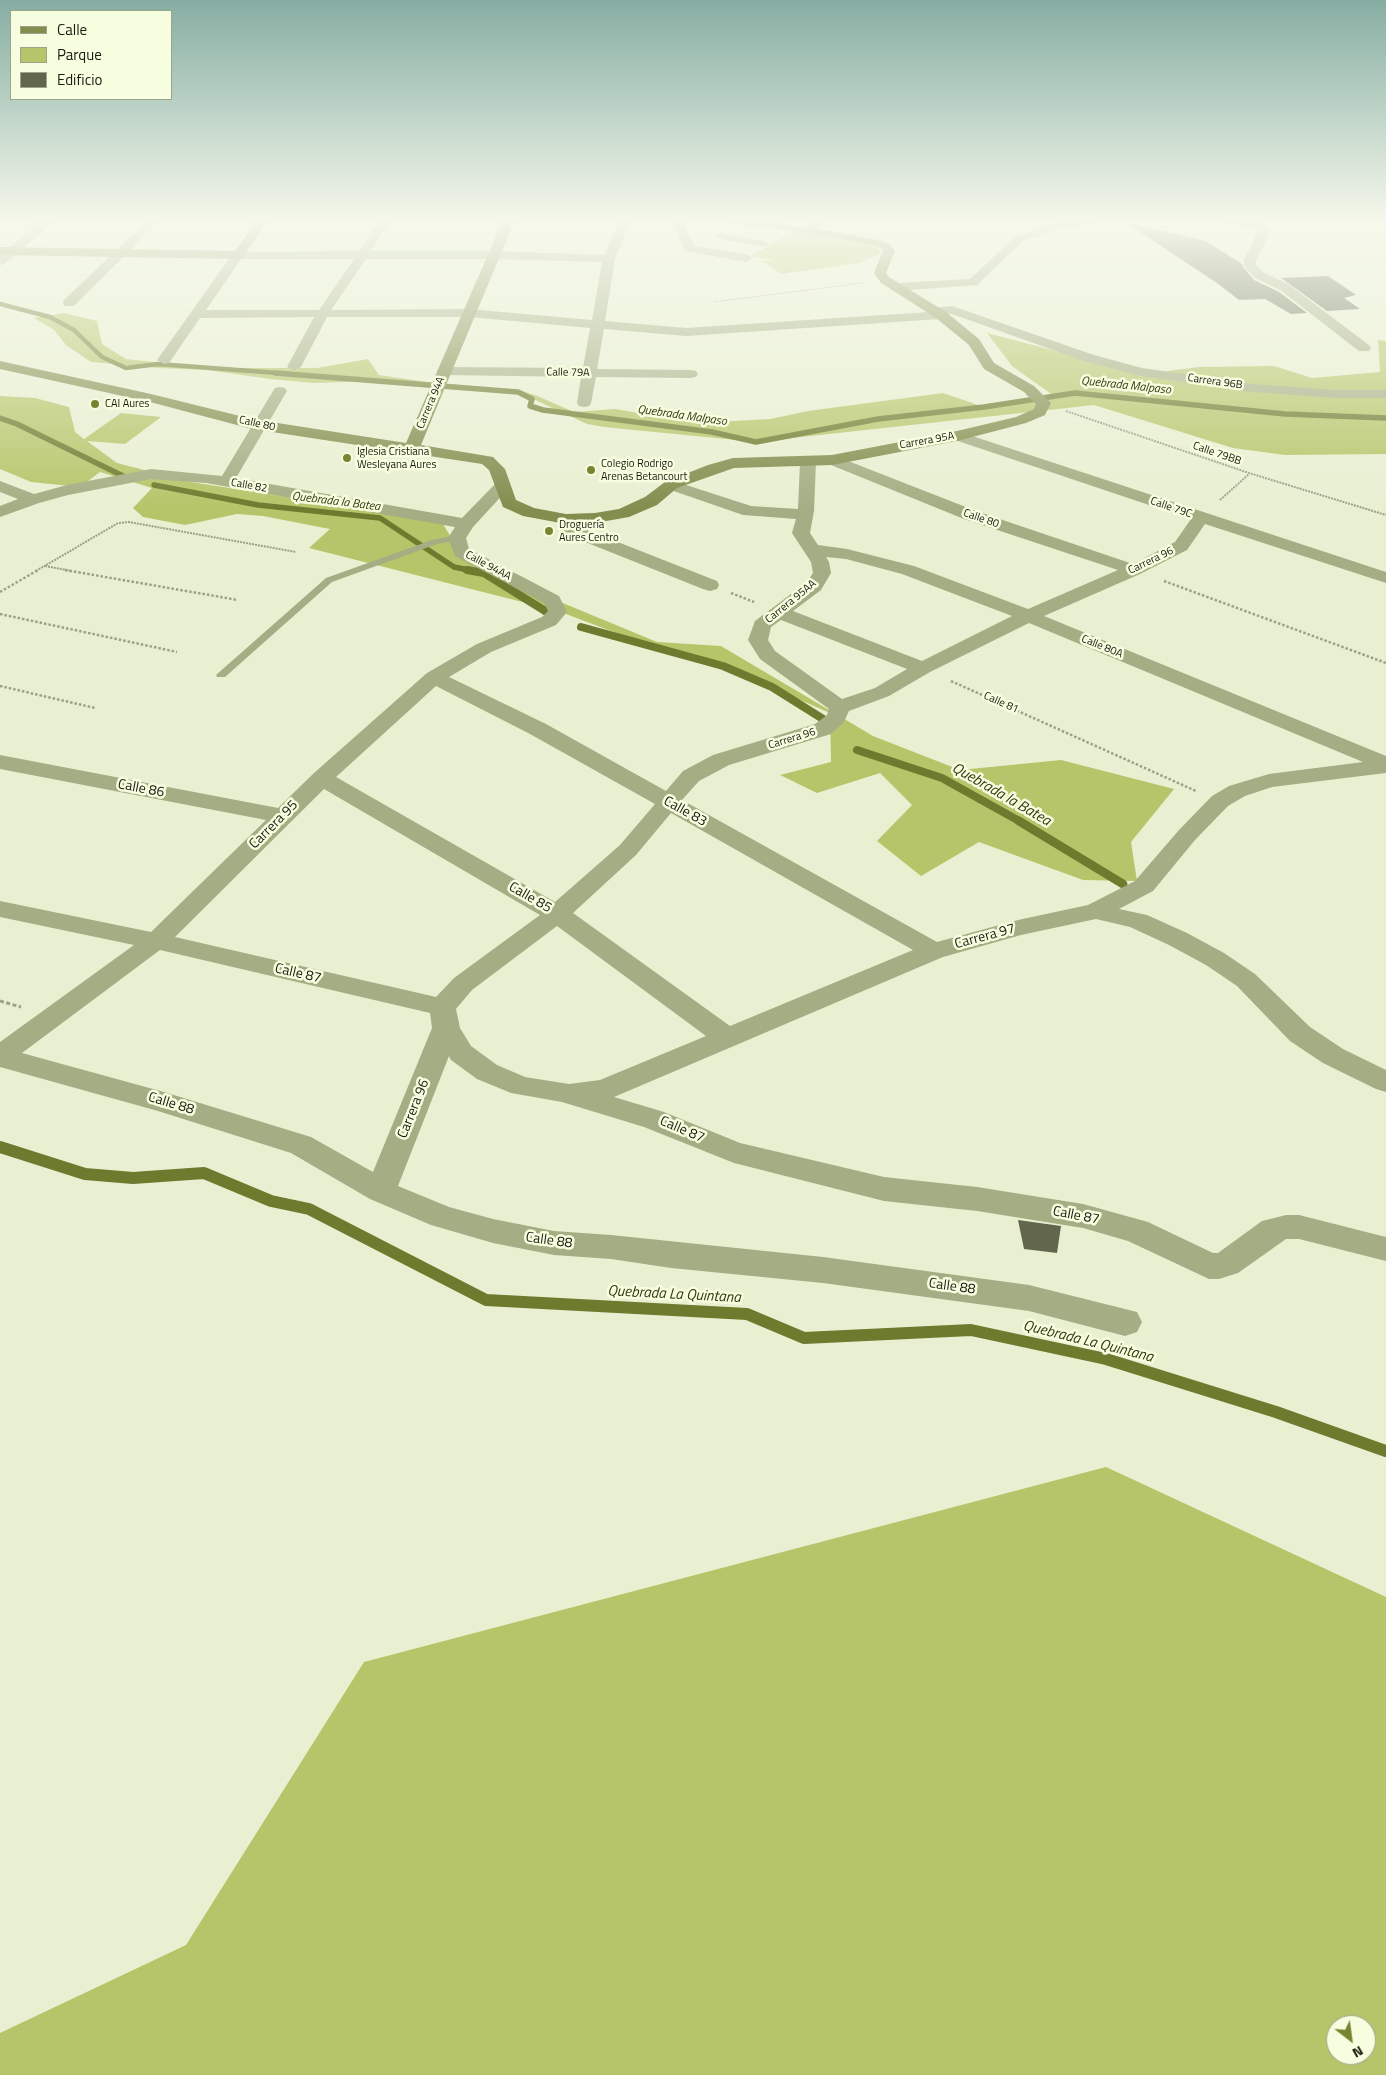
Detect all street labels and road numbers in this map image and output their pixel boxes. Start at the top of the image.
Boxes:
street label: Calle 79A [546,366,590,380]
street label: Carrera 96B [1187,372,1243,392]
street label: Carrera 94A [414,375,448,431]
street label: Calle 80 [238,414,276,434]
street label: Carrera 95A [899,430,955,452]
street label: Calle 79BB [1191,440,1243,468]
street label: Calle 82 [230,476,268,496]
street label: Calle 79C [1149,495,1193,521]
street label: Calle 80 [961,507,1001,531]
street label: Carrera 96 [1126,544,1176,578]
street label: Calle 94AA [463,548,513,584]
street label: Carrera 95AA [763,577,819,627]
street label: Calle 80A [1079,633,1125,661]
street label: Calle 81 [981,689,1021,717]
street label: Carrera 96 [767,726,817,752]
street label: Calle 86 [116,776,166,802]
street label: Calle 83 [660,793,710,831]
street label: Carrera 95 [246,797,302,853]
street label: Calle 85 [505,879,555,917]
street label: Carrera 97 [953,921,1017,953]
street label: Calle 87 [273,961,323,987]
street label: Carrera 96 [395,1077,433,1141]
street label: Calle 88 [146,1089,196,1119]
street label: Calle 87 [657,1113,707,1147]
street label: Calle 87 [1051,1203,1101,1229]
street label: Calle 88 [525,1229,573,1253]
street label: Calle 88 [928,1275,976,1299]

